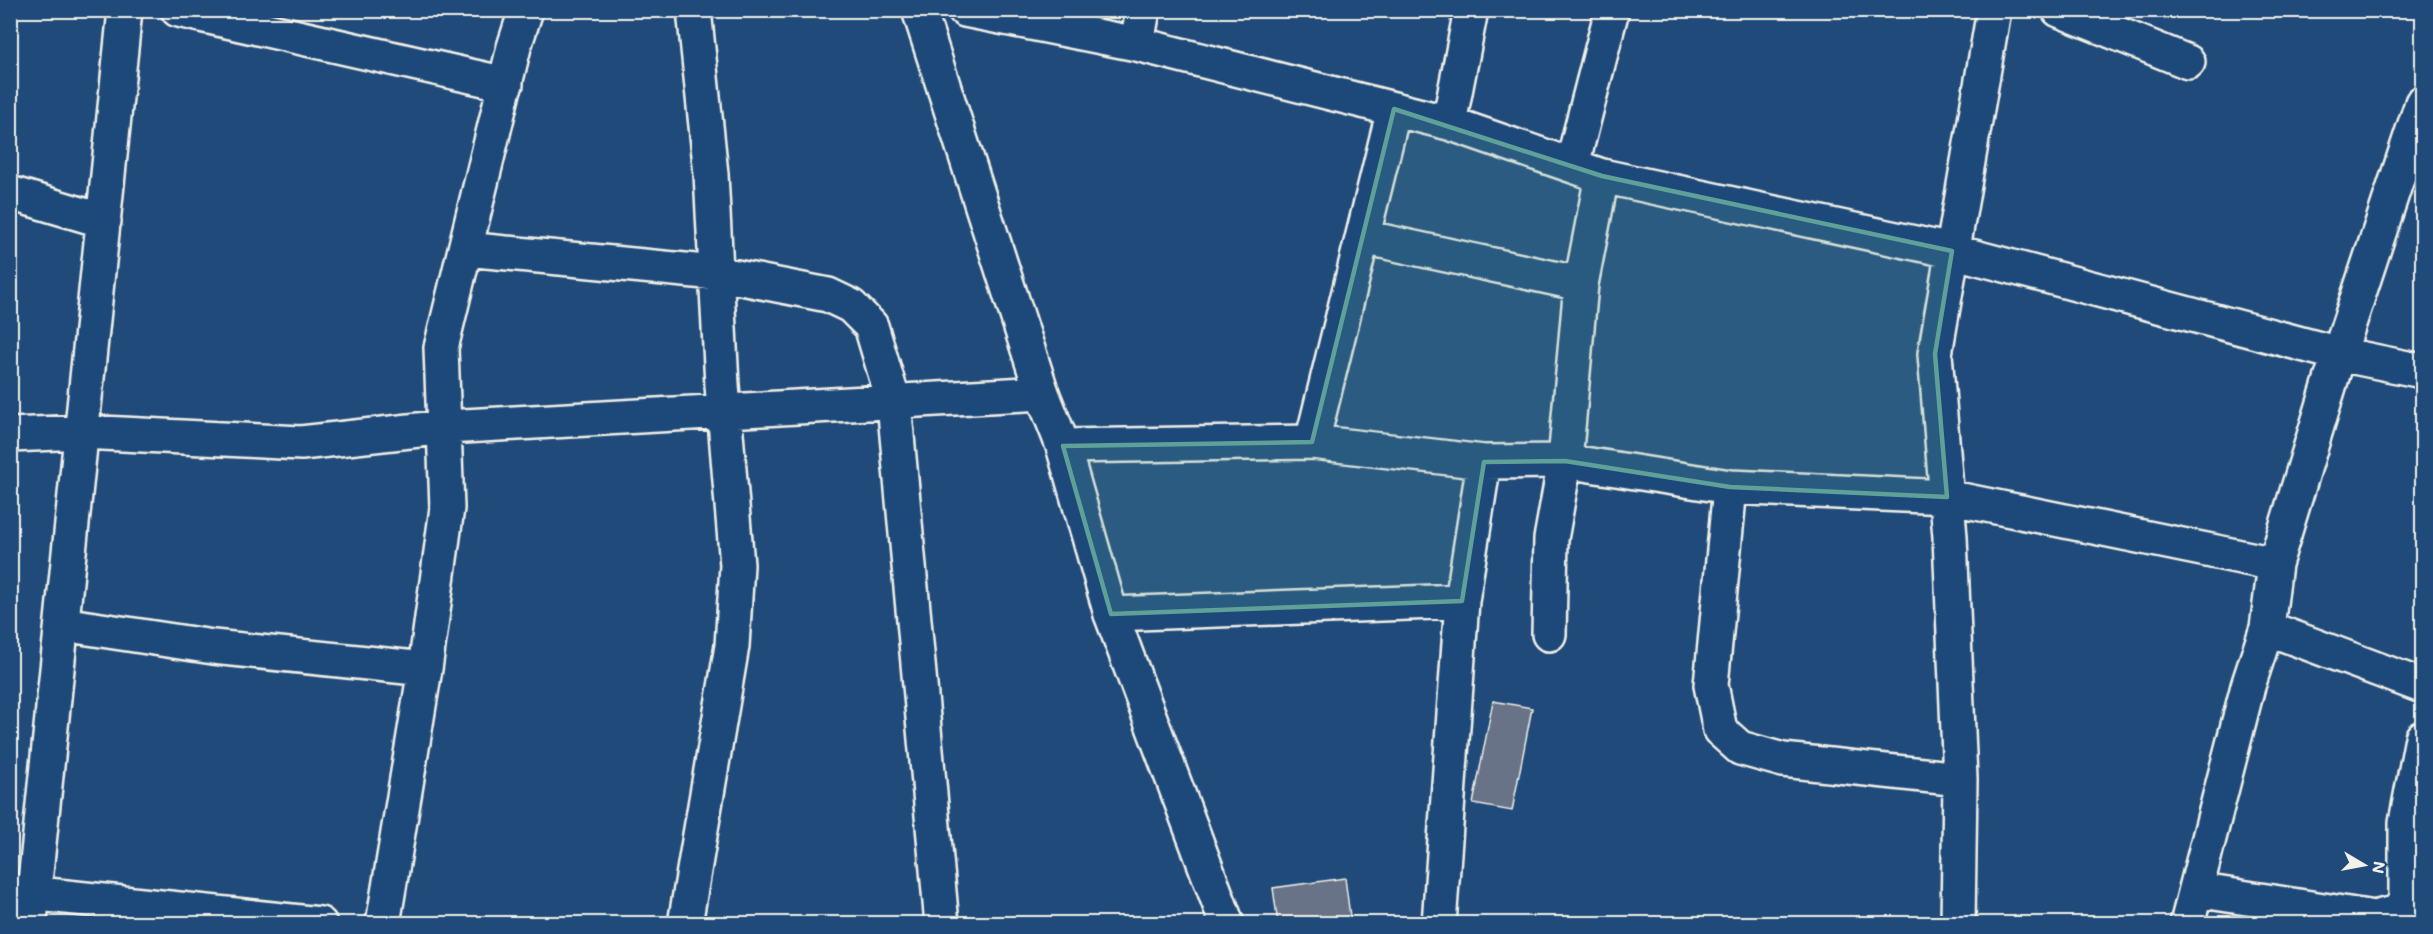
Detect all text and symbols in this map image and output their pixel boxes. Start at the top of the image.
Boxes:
north arrow [2334,835,2394,895]
text: N [2368,860,2391,876]

